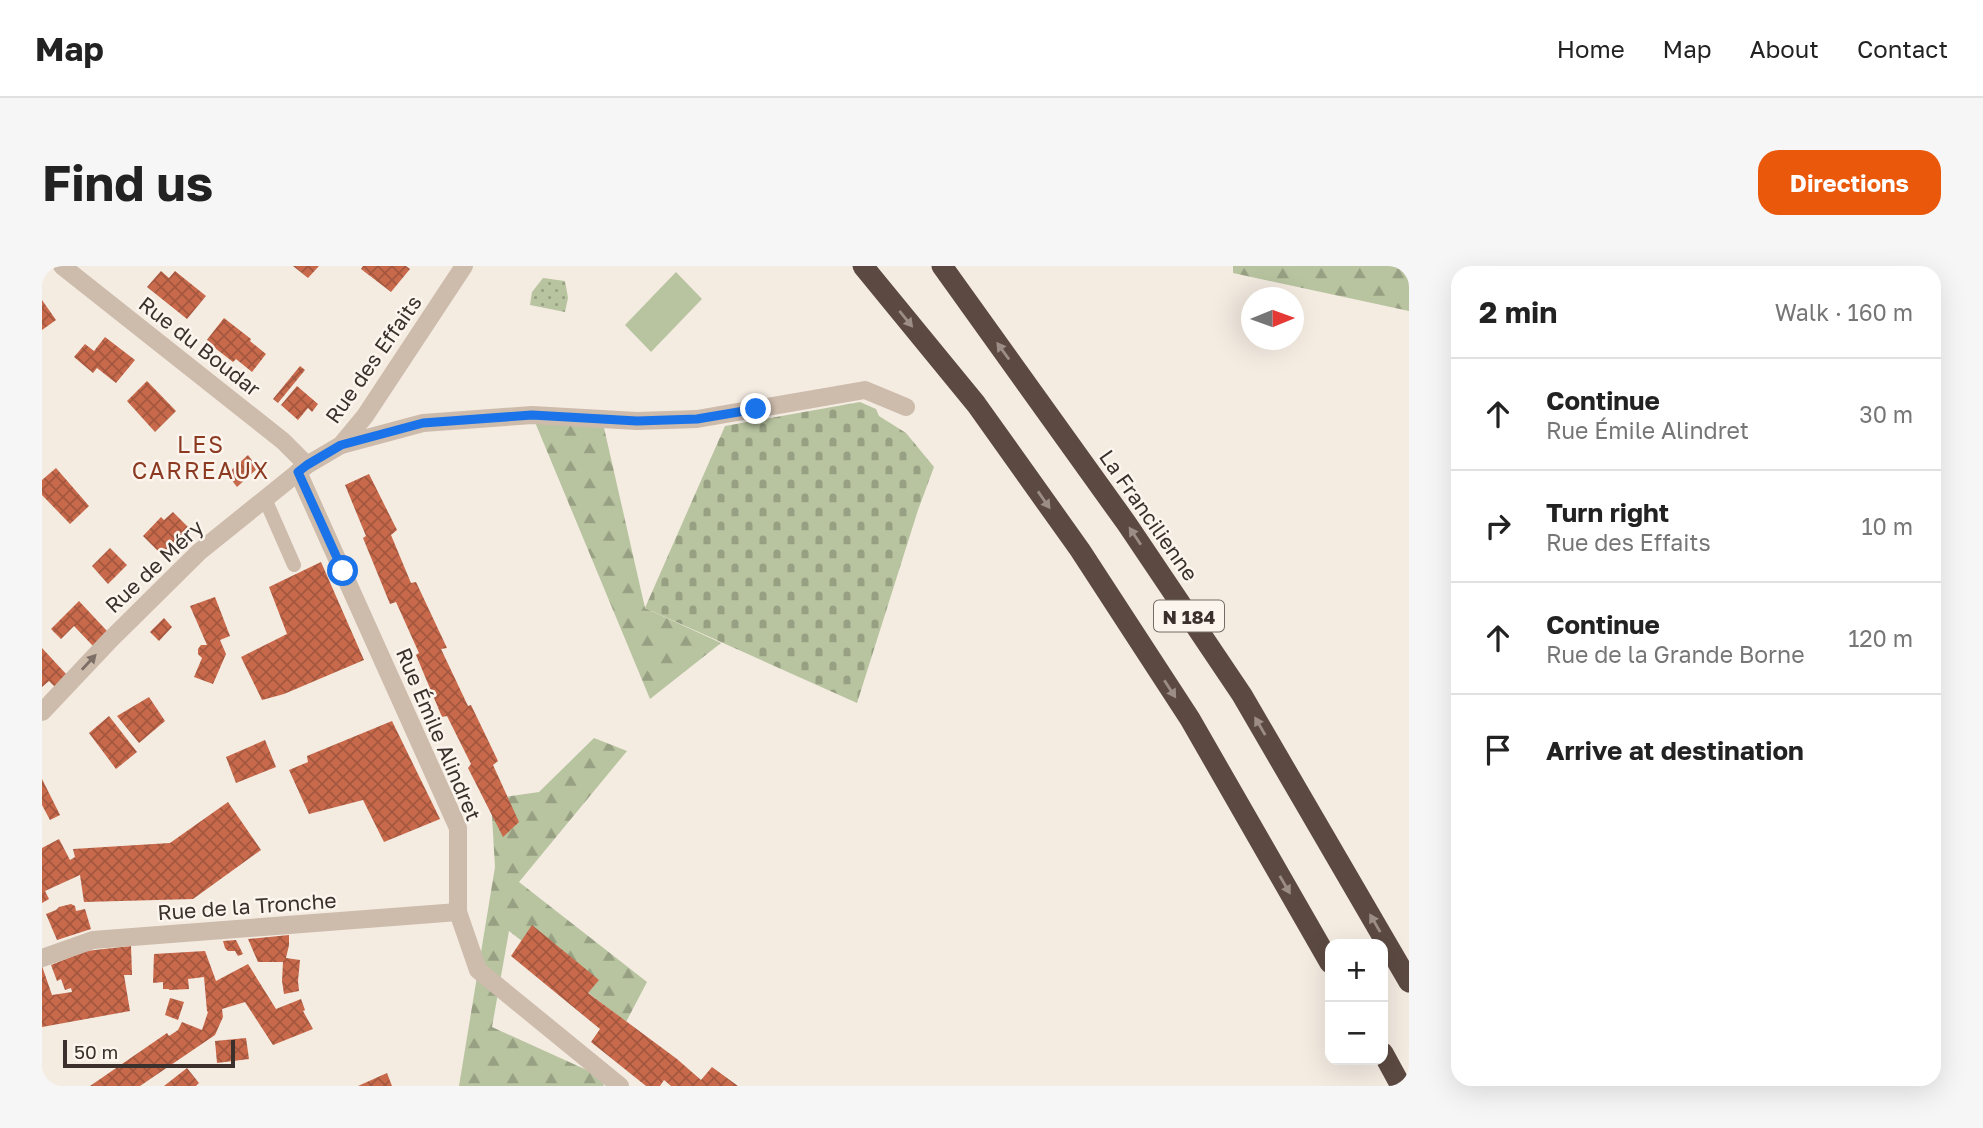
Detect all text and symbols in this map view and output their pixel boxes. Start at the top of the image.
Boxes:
text: Map [35,29,104,68]
text: Home [1557,34,1625,63]
text: Map [1663,34,1712,63]
text: About [1750,34,1819,63]
text: Contact [1857,34,1948,63]
button: Directions [1758,150,1941,215]
text: Find us [42,153,213,212]
north arrow [1241,287,1304,350]
street label: Rue du Boudar [134,290,266,402]
street label: Rue des Effaits [319,290,427,428]
text: 2 min [1479,294,1557,330]
text: Walk · 160 m [1775,298,1913,326]
one-way arrow [899,309,914,327]
one-way arrow [996,342,1010,360]
text: Continue [1546,385,1660,416]
route end [740,393,771,424]
icon: ahead [1479,395,1517,433]
text: 30 m [1859,400,1913,428]
text: Rue Émile Alindret [1546,416,1749,444]
district label: LES CARREAUX [132,430,270,484]
street label: La Francilienne [1094,444,1204,586]
one-way arrow [1037,491,1051,509]
text: Turn right [1546,497,1669,528]
icon: right [1479,507,1517,545]
text: 10 m [1861,512,1913,540]
street label: Rue de Méry [99,514,209,618]
one-way arrow [1129,527,1142,546]
text: Rue des Effaits [1546,528,1711,556]
route start [327,555,358,586]
road number: N 184 [1154,600,1224,632]
text: Continue [1546,609,1660,640]
icon: ahead [1479,619,1517,657]
text: 120 m [1848,624,1913,652]
text: Rue de la Grande Borne [1546,640,1805,668]
street label: Rue Émile Alindret [391,644,487,824]
one-way arrow [80,654,96,671]
one-way arrow [1163,680,1177,698]
one-way arrow [1255,716,1267,736]
icon: arrive [1479,731,1517,769]
text: Arrive at destination [1546,735,1804,766]
one-way arrow [1279,876,1292,895]
street label: Rue de la Tronche [157,887,337,925]
one-way arrow [1369,913,1381,932]
map controls [1325,939,1388,1065]
button: + [1325,939,1388,1002]
button: − [1325,1002,1388,1065]
scale bar [63,1037,234,1069]
text: 50 m [74,1040,118,1063]

